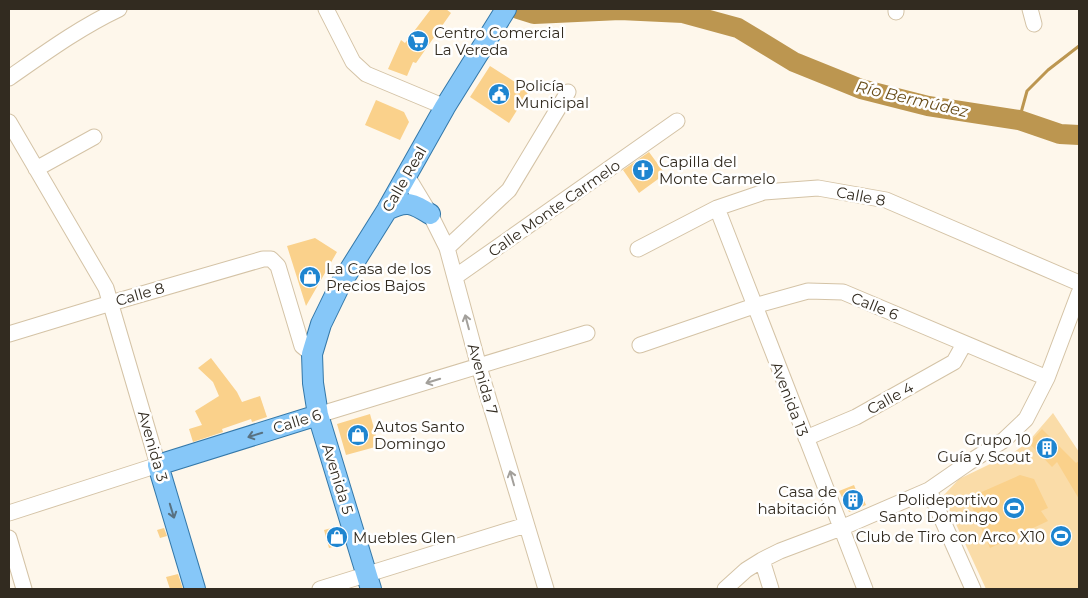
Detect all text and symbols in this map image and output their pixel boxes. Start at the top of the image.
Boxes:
place label: Centro Comercial La Vereda [434,23,565,59]
supermarket icon: Centro Comercial La Vereda [406,29,430,53]
place label: Policía Municipal [515,76,589,112]
water label: Río Bermúdez [854,77,971,121]
public building icon: Policía Municipal [487,82,511,106]
street label: Calle Real [378,143,430,215]
place label: Capilla del Monte Carmelo [659,152,775,188]
street label: Calle Monte Carmelo [484,155,624,261]
church icon: Capilla del Monte Carmelo [631,158,655,182]
street label: Calle 8 [835,182,887,210]
place label: La Casa de los Precios Bajos [326,259,431,295]
shop icon: La Casa de los Precios Bajos [298,265,322,289]
street label: Calle 8 [113,278,167,310]
street label: Calle 6 [848,288,902,324]
one-way arrow [462,314,472,330]
street label: Avenida 7 [464,341,502,417]
street label: Avenida 13 [767,359,813,439]
one-way arrow [425,376,441,386]
street label: Calle 4 [863,377,917,419]
street label: Calle 6 [271,405,323,437]
street label: Avenida 3 [134,408,172,484]
place label: Autos Santo Domingo [374,417,465,453]
shop icon: Autos Santo Domingo [346,423,370,447]
one-way arrow [247,430,263,440]
place label: Grupo 10 Guía y Scout [937,430,1031,466]
building icon: Grupo 10 Guía y Scout [1035,436,1059,460]
street label: Avenida 5 [318,441,358,517]
one-way arrow [507,471,517,487]
place label: Casa de habitación [757,482,837,518]
building icon: Casa de habitación [841,488,865,512]
place label: Polideportivo Santo Domingo [879,490,998,526]
sports icon: Polideportivo Santo Domingo [1002,496,1026,520]
one-way arrow [168,503,178,519]
sports icon: Club de Tiro con Arco X10 [1049,524,1073,548]
shop icon: Muebles Glen [325,525,349,549]
place label: Club de Tiro con Arco X10 [856,527,1045,546]
place label: Muebles Glen [353,528,456,547]

